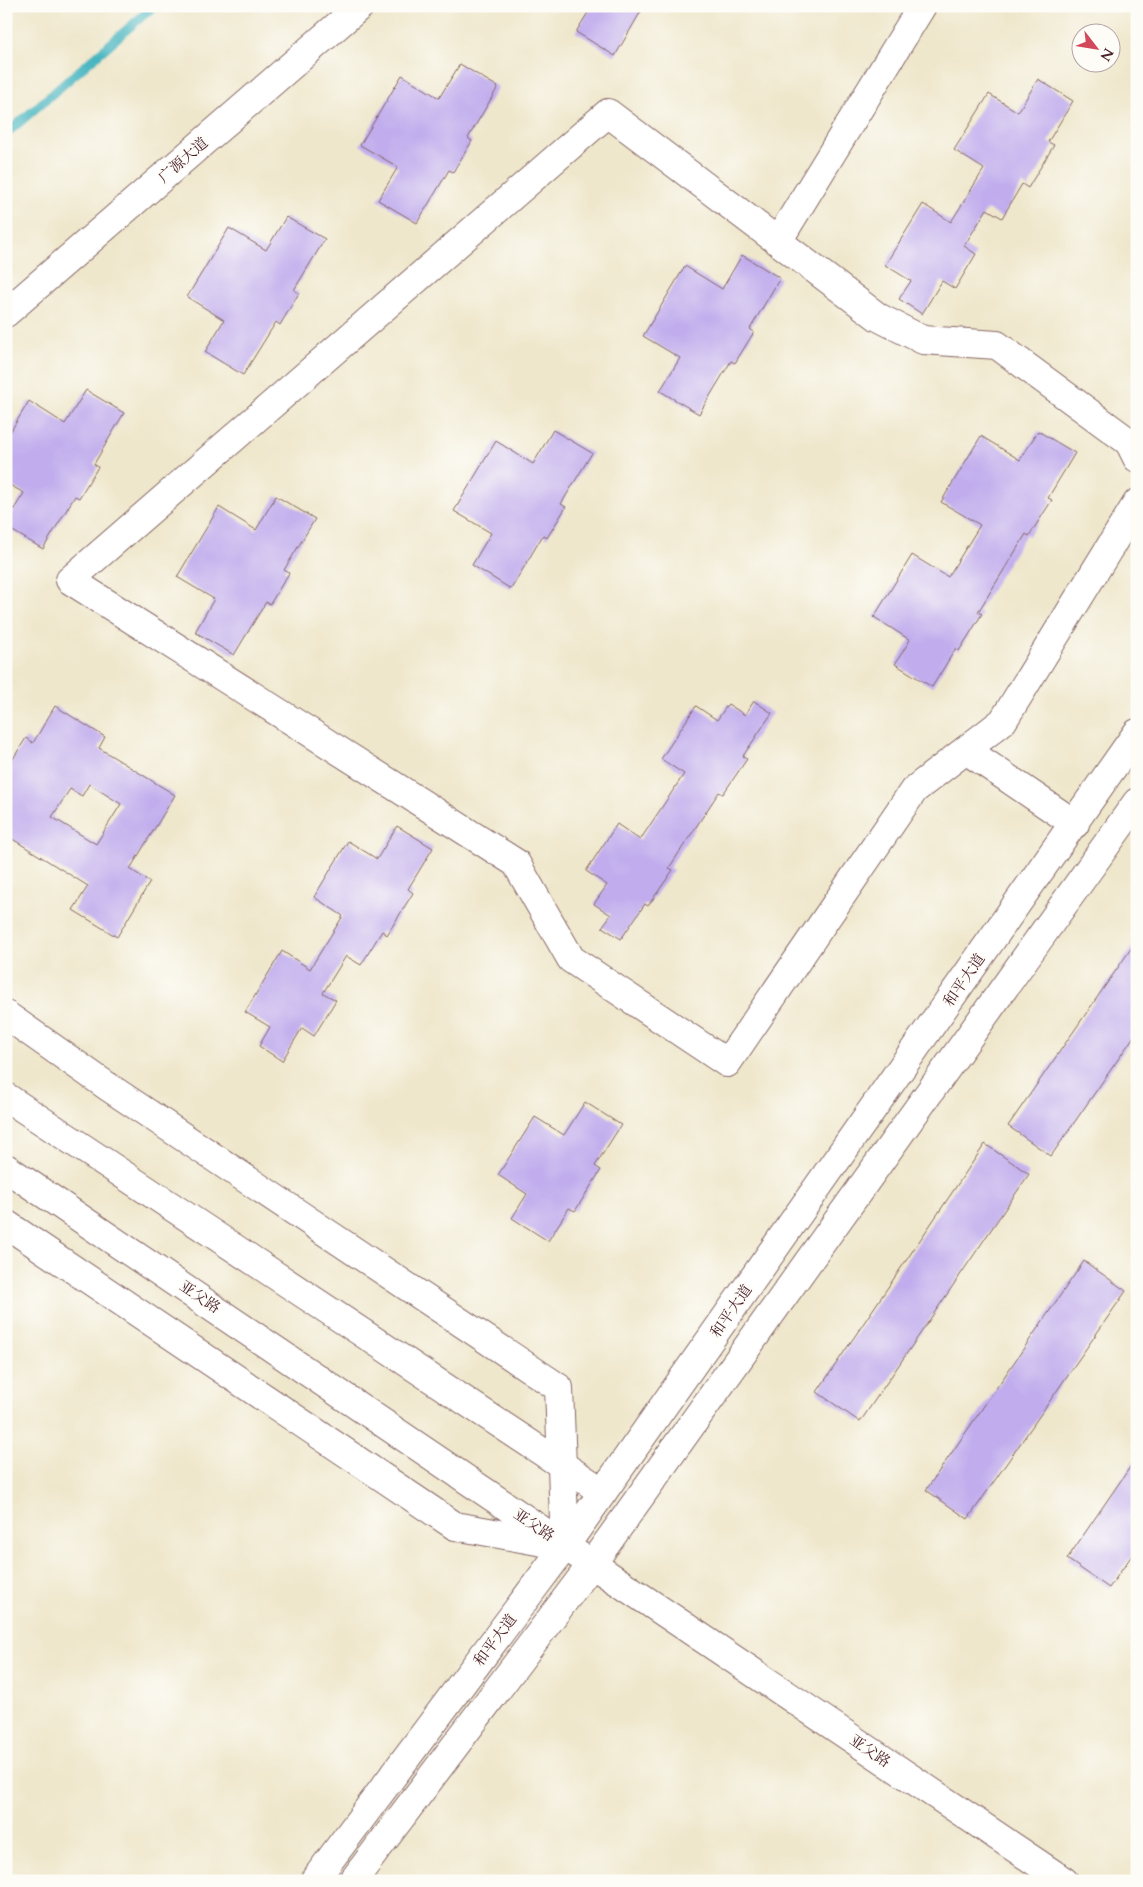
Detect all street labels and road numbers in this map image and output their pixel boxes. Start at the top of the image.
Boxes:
street label: 广源大道 [154,133,212,187]
street label: 和平大道 [939,950,989,1010]
street label: 亚父路 [176,1276,224,1318]
street label: 和平大道 [706,1281,756,1341]
street label: 亚父路 [510,1504,558,1546]
street label: 和平大道 [469,1610,521,1670]
street label: 亚父路 [846,1730,894,1772]

